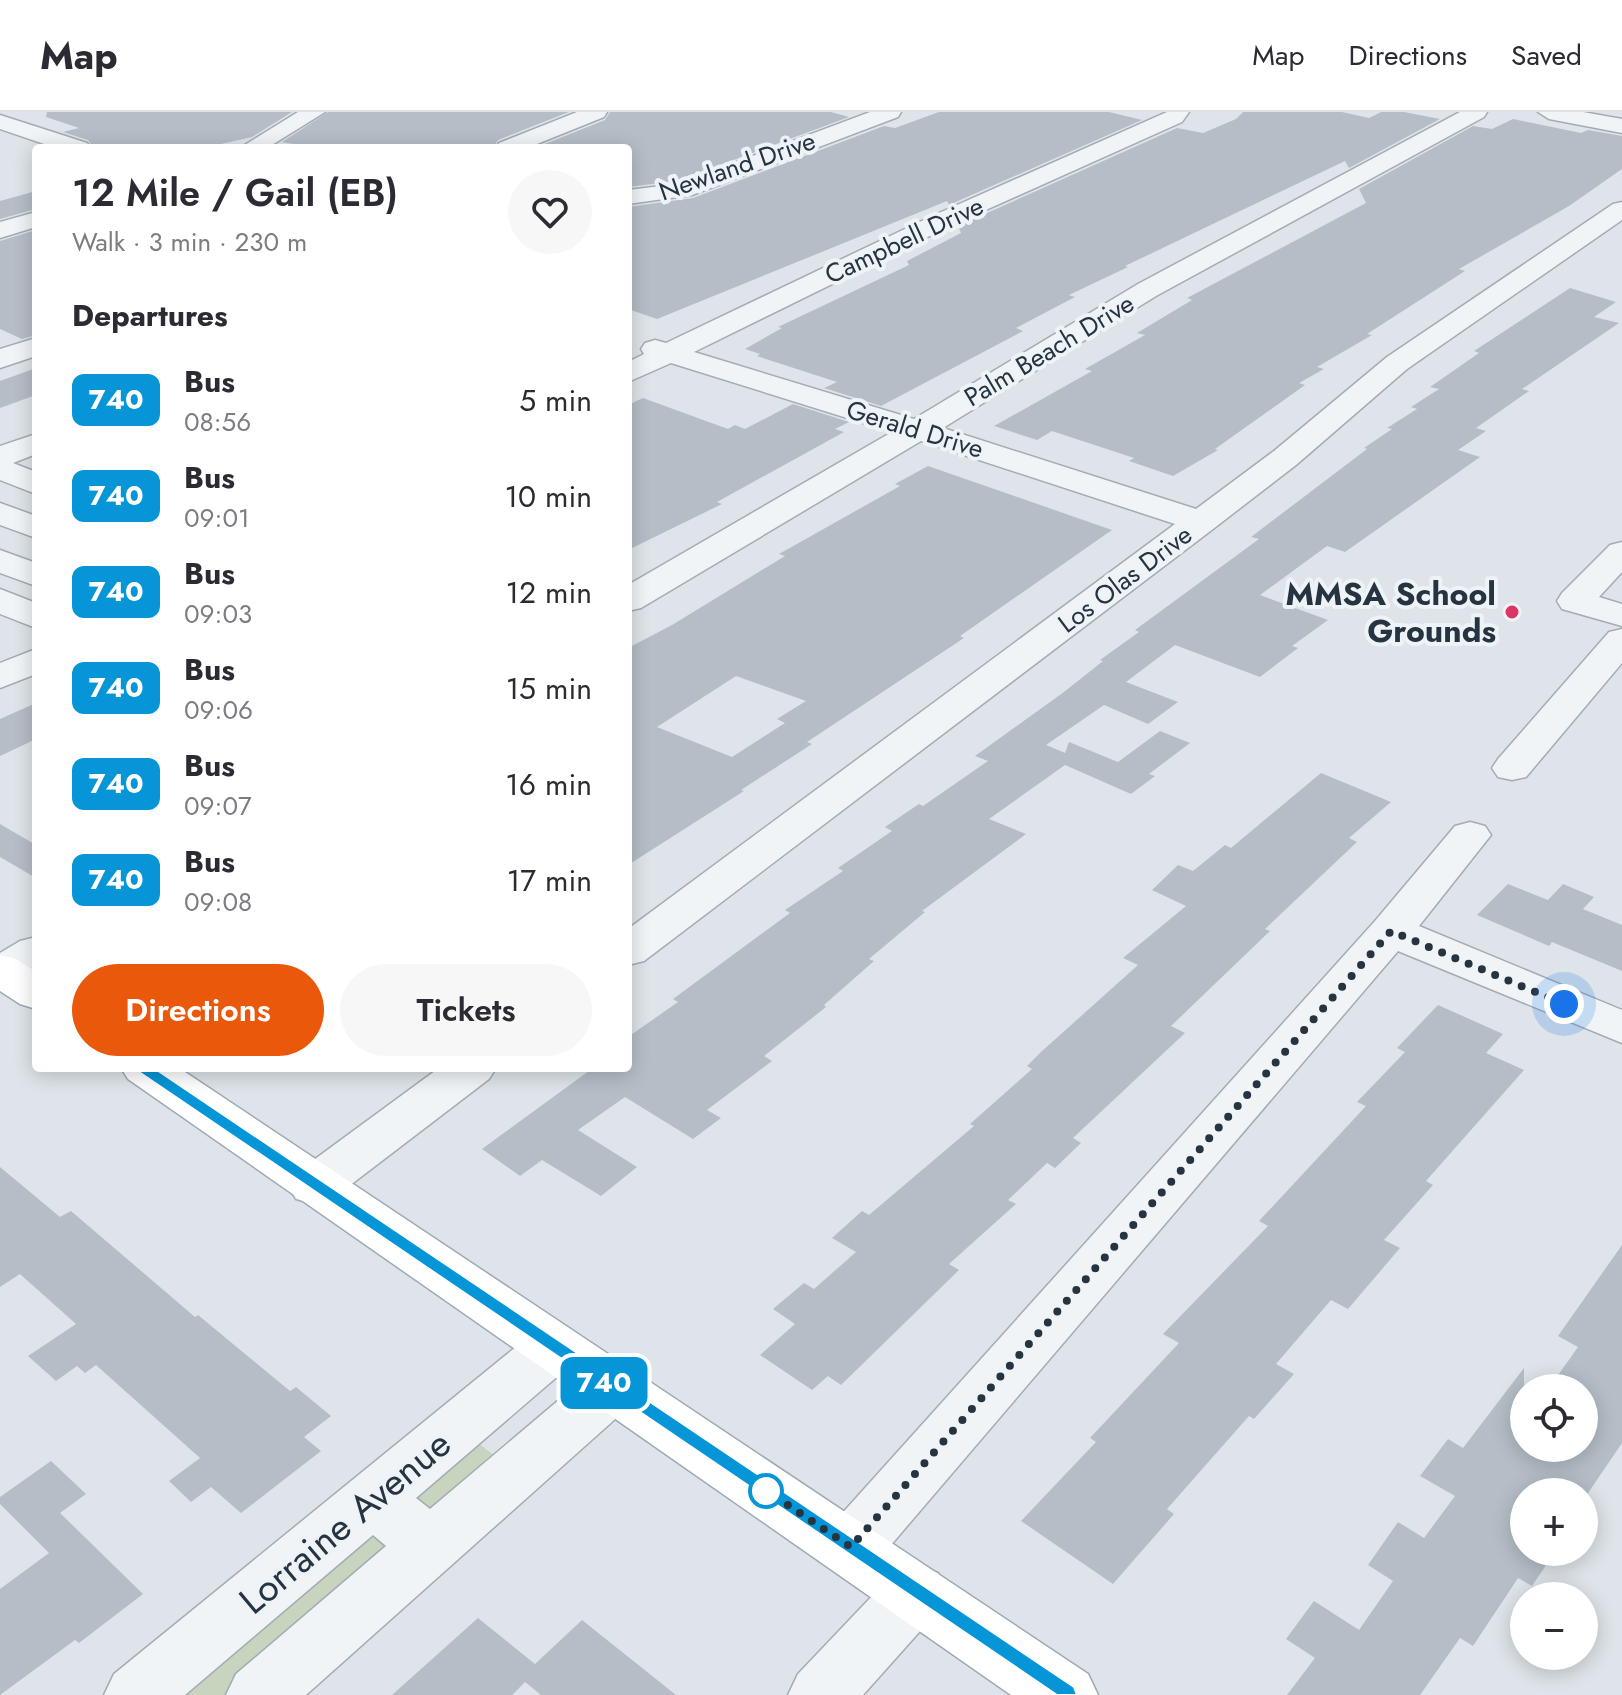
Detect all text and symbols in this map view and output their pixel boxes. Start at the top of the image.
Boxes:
text: Map [40,28,118,83]
text: Map [1252,35,1304,76]
text: Directions [1348,35,1467,76]
text: Saved [1511,35,1582,76]
street label: Newland Drive [654,121,820,211]
text: 12 Mile / Gail (EB) [72,165,398,220]
button: heart [508,170,592,254]
street label: Campbell Drive [818,187,990,293]
text: Walk · 3 min · 230 m [72,223,307,261]
street label: Palm Beach Drive [957,284,1141,416]
text: Departures [72,294,228,337]
text: Bus [184,360,235,403]
text: 740 [89,379,143,420]
text: 5 min [519,379,592,422]
street label: Gerald Drive [842,390,988,468]
text: 08:56 [184,403,251,441]
text: Bus [184,456,235,499]
text: 740 [89,475,143,516]
text: 10 min [505,475,592,518]
text: 09:01 [184,499,250,537]
street label: Los Olas Drive [1050,516,1200,642]
text: Bus [184,552,235,595]
text: 740 [89,571,143,612]
text: 12 min [505,571,592,614]
place label: MMSA School Grounds [1285,571,1496,654]
text: 09:03 [184,595,252,633]
marker: MMSA School Grounds [1503,603,1521,621]
text: Bus [184,648,235,691]
text: 740 [89,667,143,708]
text: 15 min [506,667,592,710]
text: 09:06 [184,691,253,729]
text: Bus [184,744,235,787]
text: 740 [89,763,143,804]
text: 16 min [505,763,592,806]
text: 09:07 [184,787,252,825]
text: Bus [184,840,235,883]
text: 740 [89,859,143,900]
text: 17 min [507,859,592,902]
text: 09:08 [184,883,252,921]
button: Directions [72,964,324,1056]
button: Tickets [340,964,592,1056]
your location [1544,984,1584,1024]
line badge: 740 [558,1357,650,1409]
text: 740 [577,1362,631,1403]
map controls [1510,1374,1598,1670]
button: locate [1510,1374,1598,1462]
street label: Lorraine Avenue [227,1417,462,1627]
unlabelled marker [749,1474,783,1508]
button: + [1510,1478,1598,1566]
button: − [1510,1582,1598,1670]

